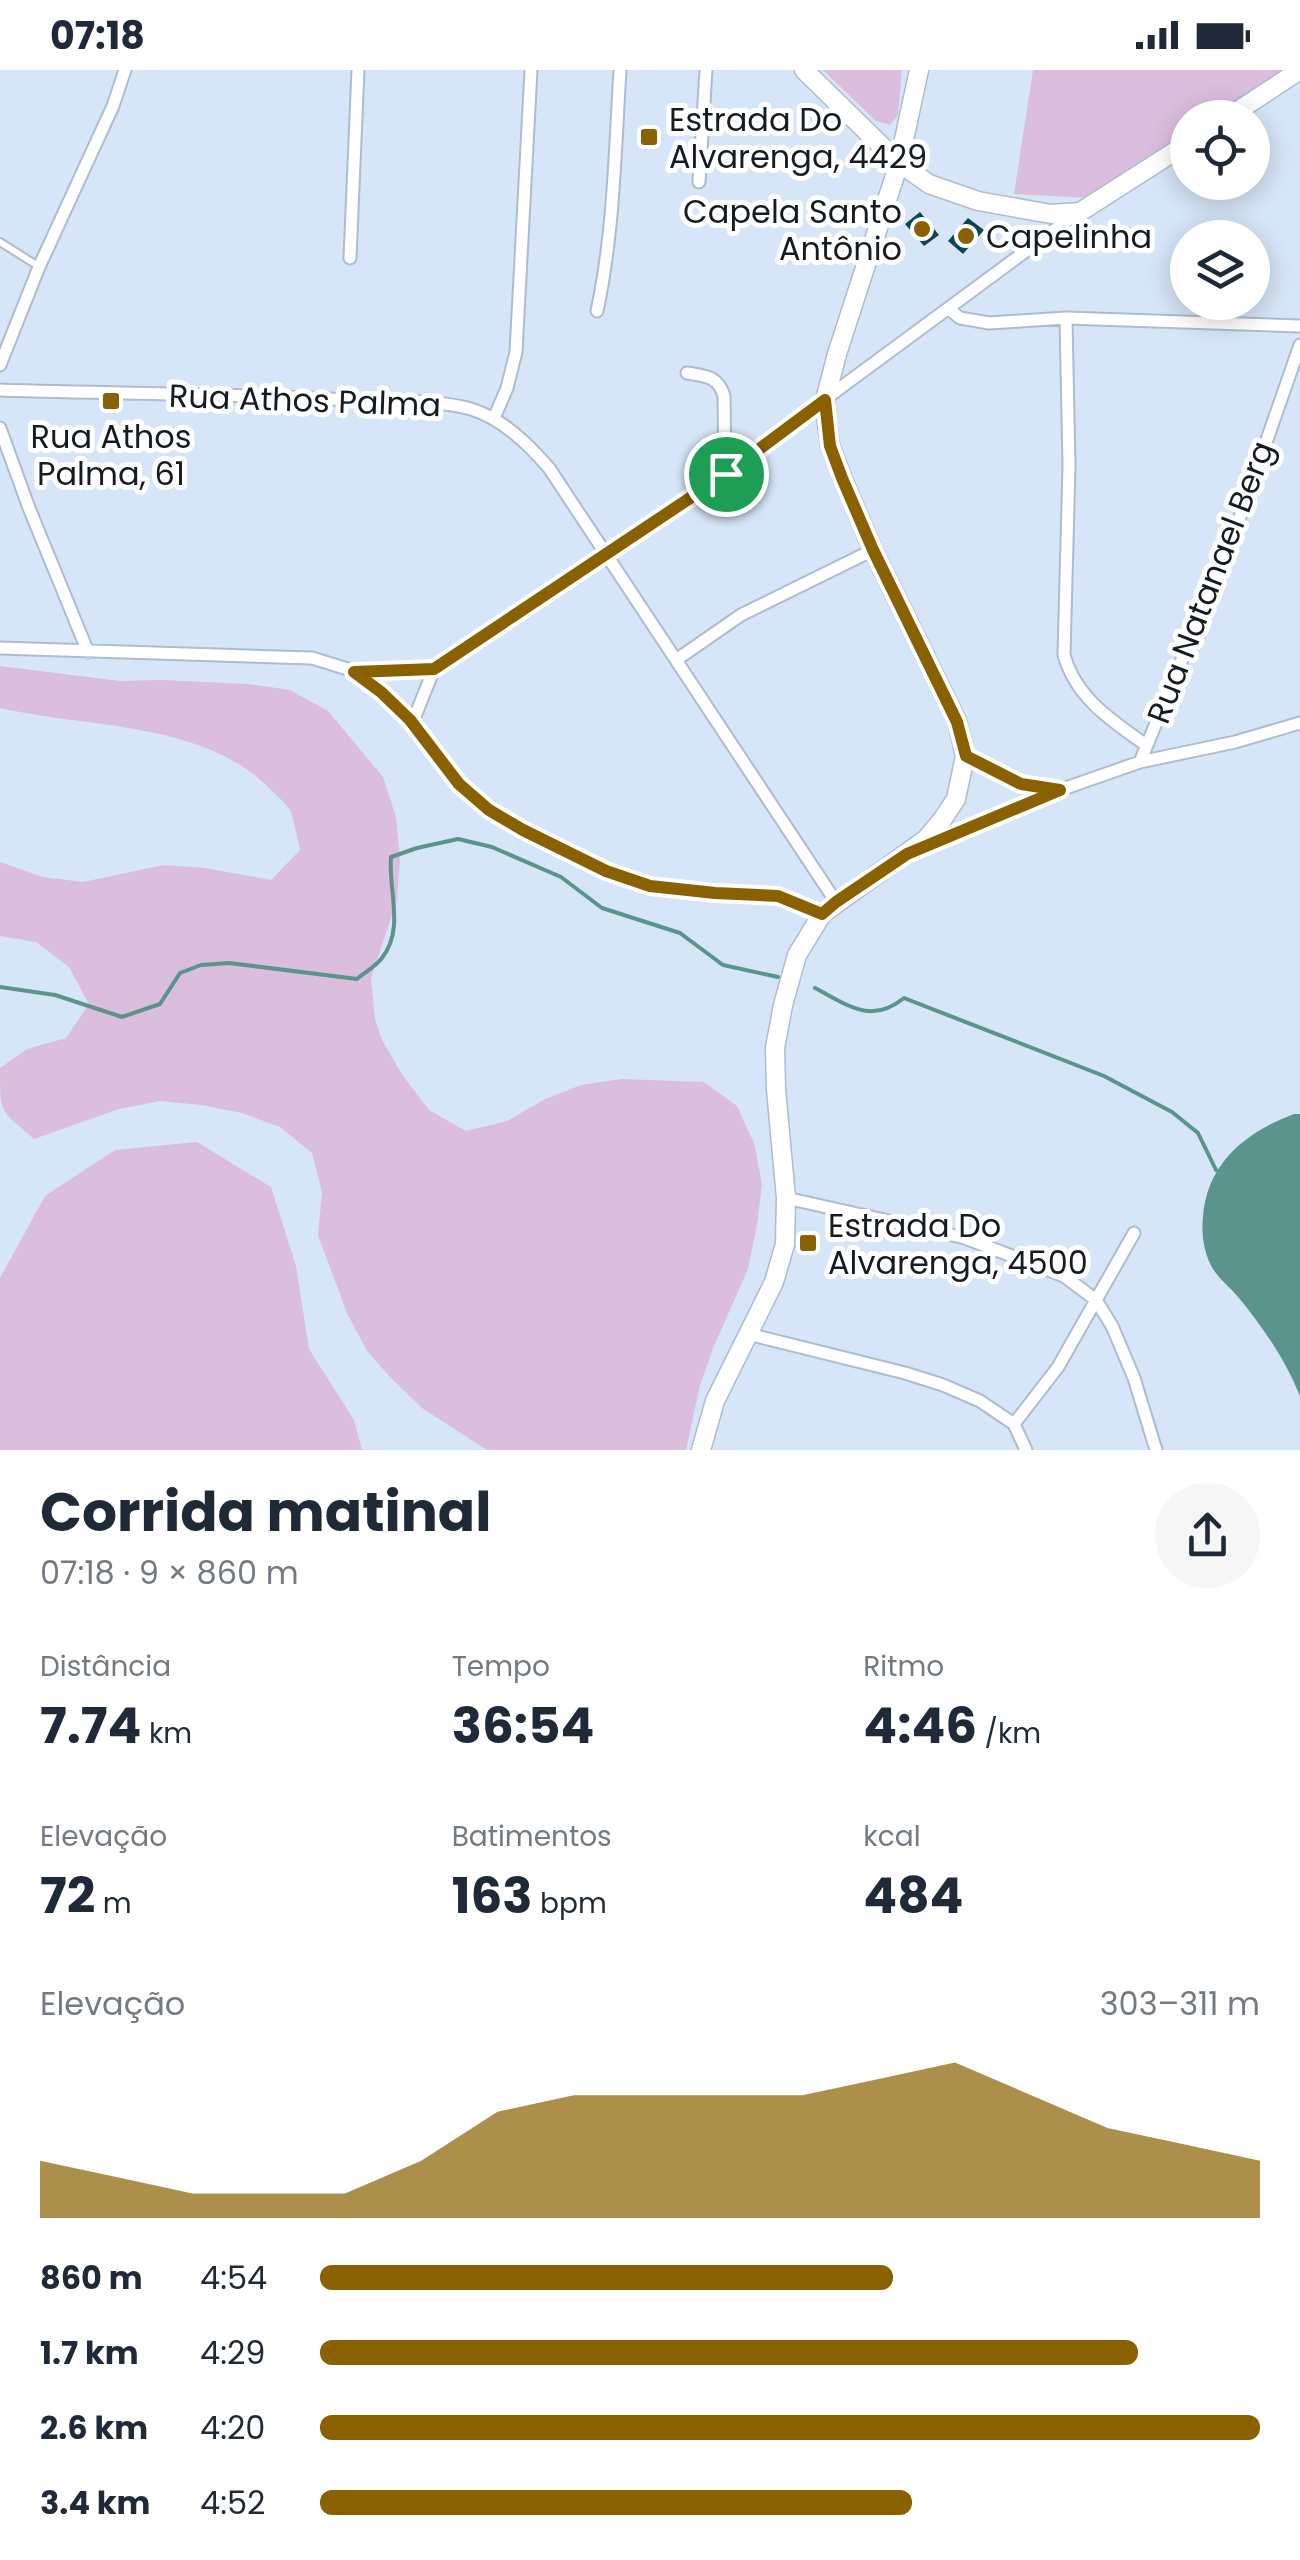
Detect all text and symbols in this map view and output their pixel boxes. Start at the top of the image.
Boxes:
text: 07:18 [50,9,145,62]
place label: Estrada Do Alvarenga, 4429 [669,97,927,179]
map controls [1170,100,1270,320]
button: locate [1170,100,1270,200]
marker: Estrada Do Alvarenga, 4429 [638,126,660,148]
place label: Capela Santo Antônio [683,189,902,271]
place label: Capelinha [986,214,1152,259]
marker: Capela Santo Antônio [911,218,933,240]
button: layers [1170,220,1270,320]
marker: Capelinha [955,225,977,247]
street label: Rua Athos Palma [168,373,442,427]
marker: Rua Athos Palma, 61 [100,390,122,412]
place label: Rua Athos Palma, 61 [31,414,192,496]
pin [684,432,769,517]
street label: Rua Natanael Berg [1135,434,1285,730]
icon: arrive [699,447,754,502]
place label: Estrada Do Alvarenga, 4500 [828,1203,1088,1285]
marker: Estrada Do Alvarenga, 4500 [797,1232,819,1254]
text: Corrida matinal [40,1473,491,1550]
button: share [1155,1483,1260,1588]
text: 07:18 · 9 × 860 m [40,1550,299,1595]
text: Distância [40,1647,171,1686]
text: Tempo [452,1647,550,1686]
text: Ritmo [863,1647,944,1686]
text: 7.74 [40,1690,141,1761]
text: 36:54 [452,1690,594,1761]
text: 4:46 [863,1690,977,1761]
text: km [141,1714,192,1753]
text: /km [977,1714,1041,1753]
text: Elevação [40,1817,167,1856]
text: Batimentos [452,1817,612,1856]
text: kcal [863,1817,921,1856]
text: 72 [40,1860,95,1931]
text: 163 [452,1860,533,1931]
text: 484 [863,1860,963,1931]
text: m [95,1884,132,1923]
text: bpm [533,1884,607,1923]
text: Elevação [40,1981,185,2026]
text: 303–311 m [1100,1981,1260,2026]
text: 860 m [40,2255,143,2300]
text: 4:54 [200,2255,267,2300]
text: 1.7 km [40,2330,139,2375]
text: 4:29 [200,2330,266,2375]
text: 2.6 km [40,2405,148,2450]
text: 4:20 [200,2405,265,2450]
text: 3.4 km [40,2480,151,2525]
text: 4:52 [200,2480,265,2525]

